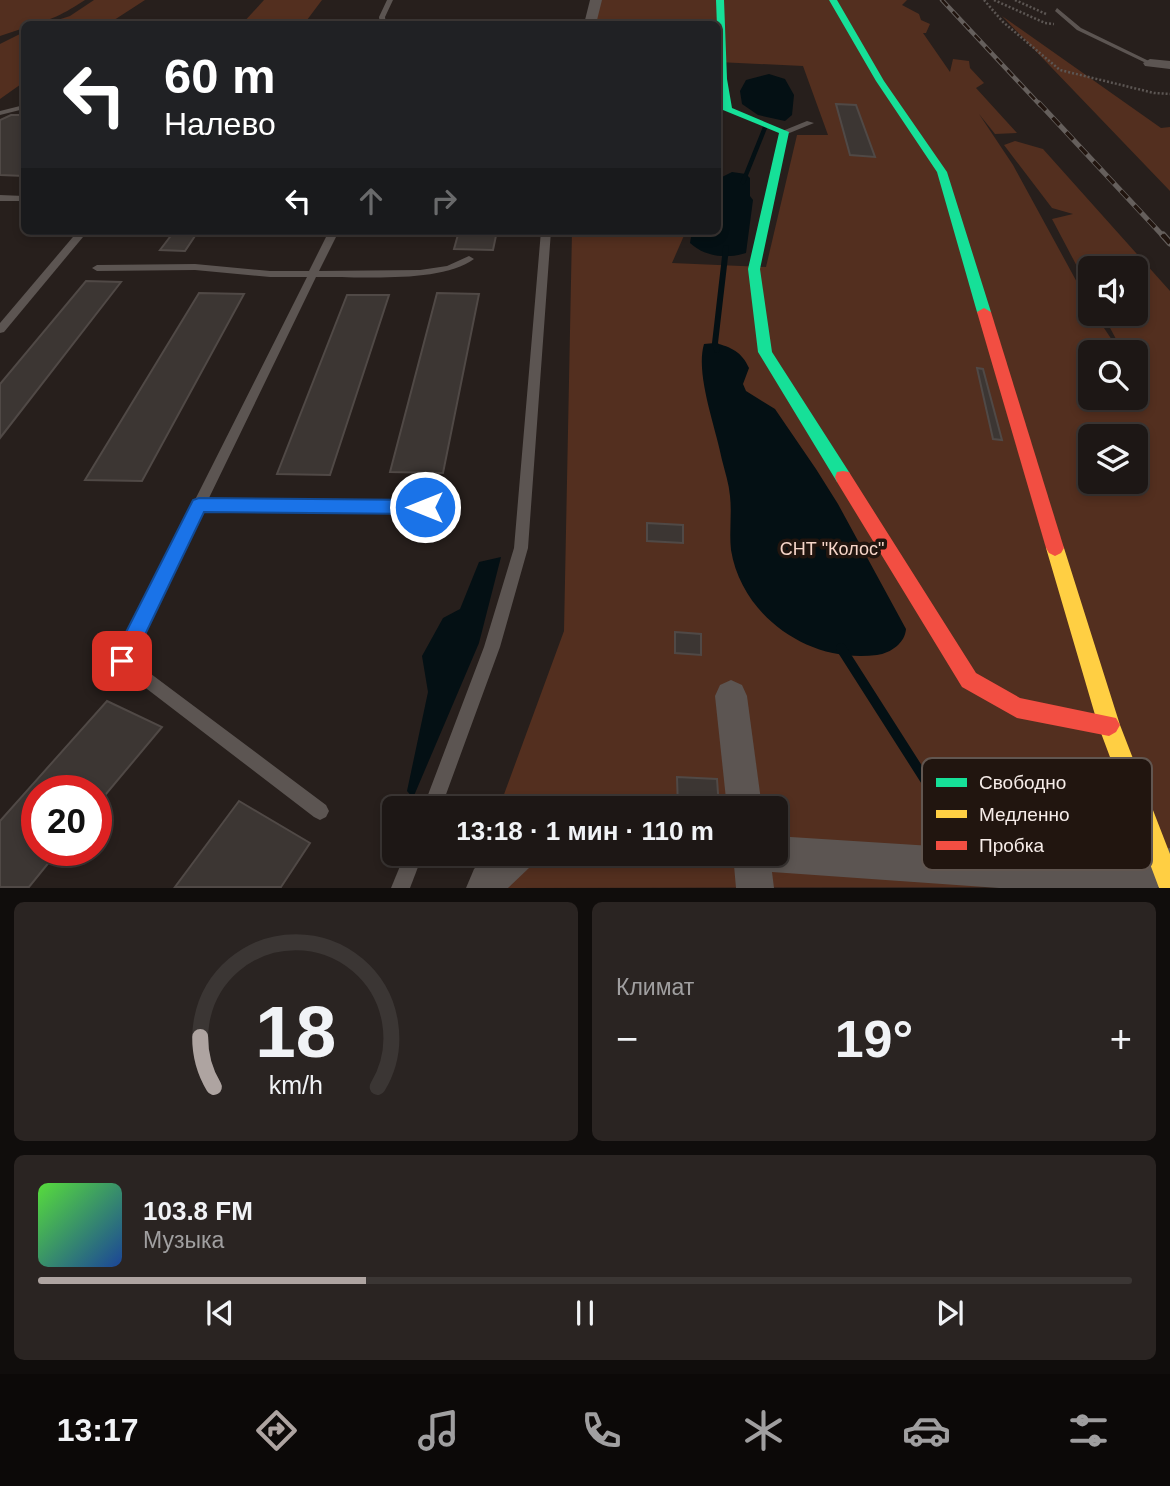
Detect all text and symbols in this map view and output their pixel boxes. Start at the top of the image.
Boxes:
icon: left [49,49,140,140]
text: 60 m [164,49,276,103]
text: Налево [164,106,276,142]
icon: left [279,182,317,220]
icon: ahead [352,182,390,220]
icon: right [425,182,463,220]
map controls [1078,256,1148,494]
button: sound [1078,256,1148,326]
button: search [1078,340,1148,410]
button: layers [1078,424,1148,494]
position arrow [388,470,462,544]
park label: СНТ "Колос" [780,539,884,559]
pin [92,631,152,691]
icon: arrive [103,642,141,680]
legend [922,758,1152,870]
text: Свободно [979,772,1066,793]
speed limit sign: 20 [21,775,112,866]
text: Медленно [979,804,1069,825]
text: 13:18 · 1 мин · 110 m [456,816,714,846]
text: Пробка [979,835,1044,856]
text: Климат [616,974,694,1000]
text: 18 [256,992,336,1073]
text: 19° [835,1010,913,1068]
text: − [616,1018,638,1060]
text: + [1110,1018,1132,1060]
text: km/h [269,1071,323,1099]
text: 103.8 FM [143,1196,253,1226]
text: Музыка [143,1227,224,1253]
icon: previous [201,1294,239,1332]
icon: pause [566,1294,604,1332]
icon: next [931,1294,969,1332]
icon: directions [252,1406,301,1455]
icon: music [414,1406,463,1455]
icon: phone [577,1406,626,1455]
icon: climate [739,1406,788,1455]
icon: car [902,1406,951,1455]
icon: filters [1064,1406,1113,1455]
text: 13:17 [57,1412,139,1448]

